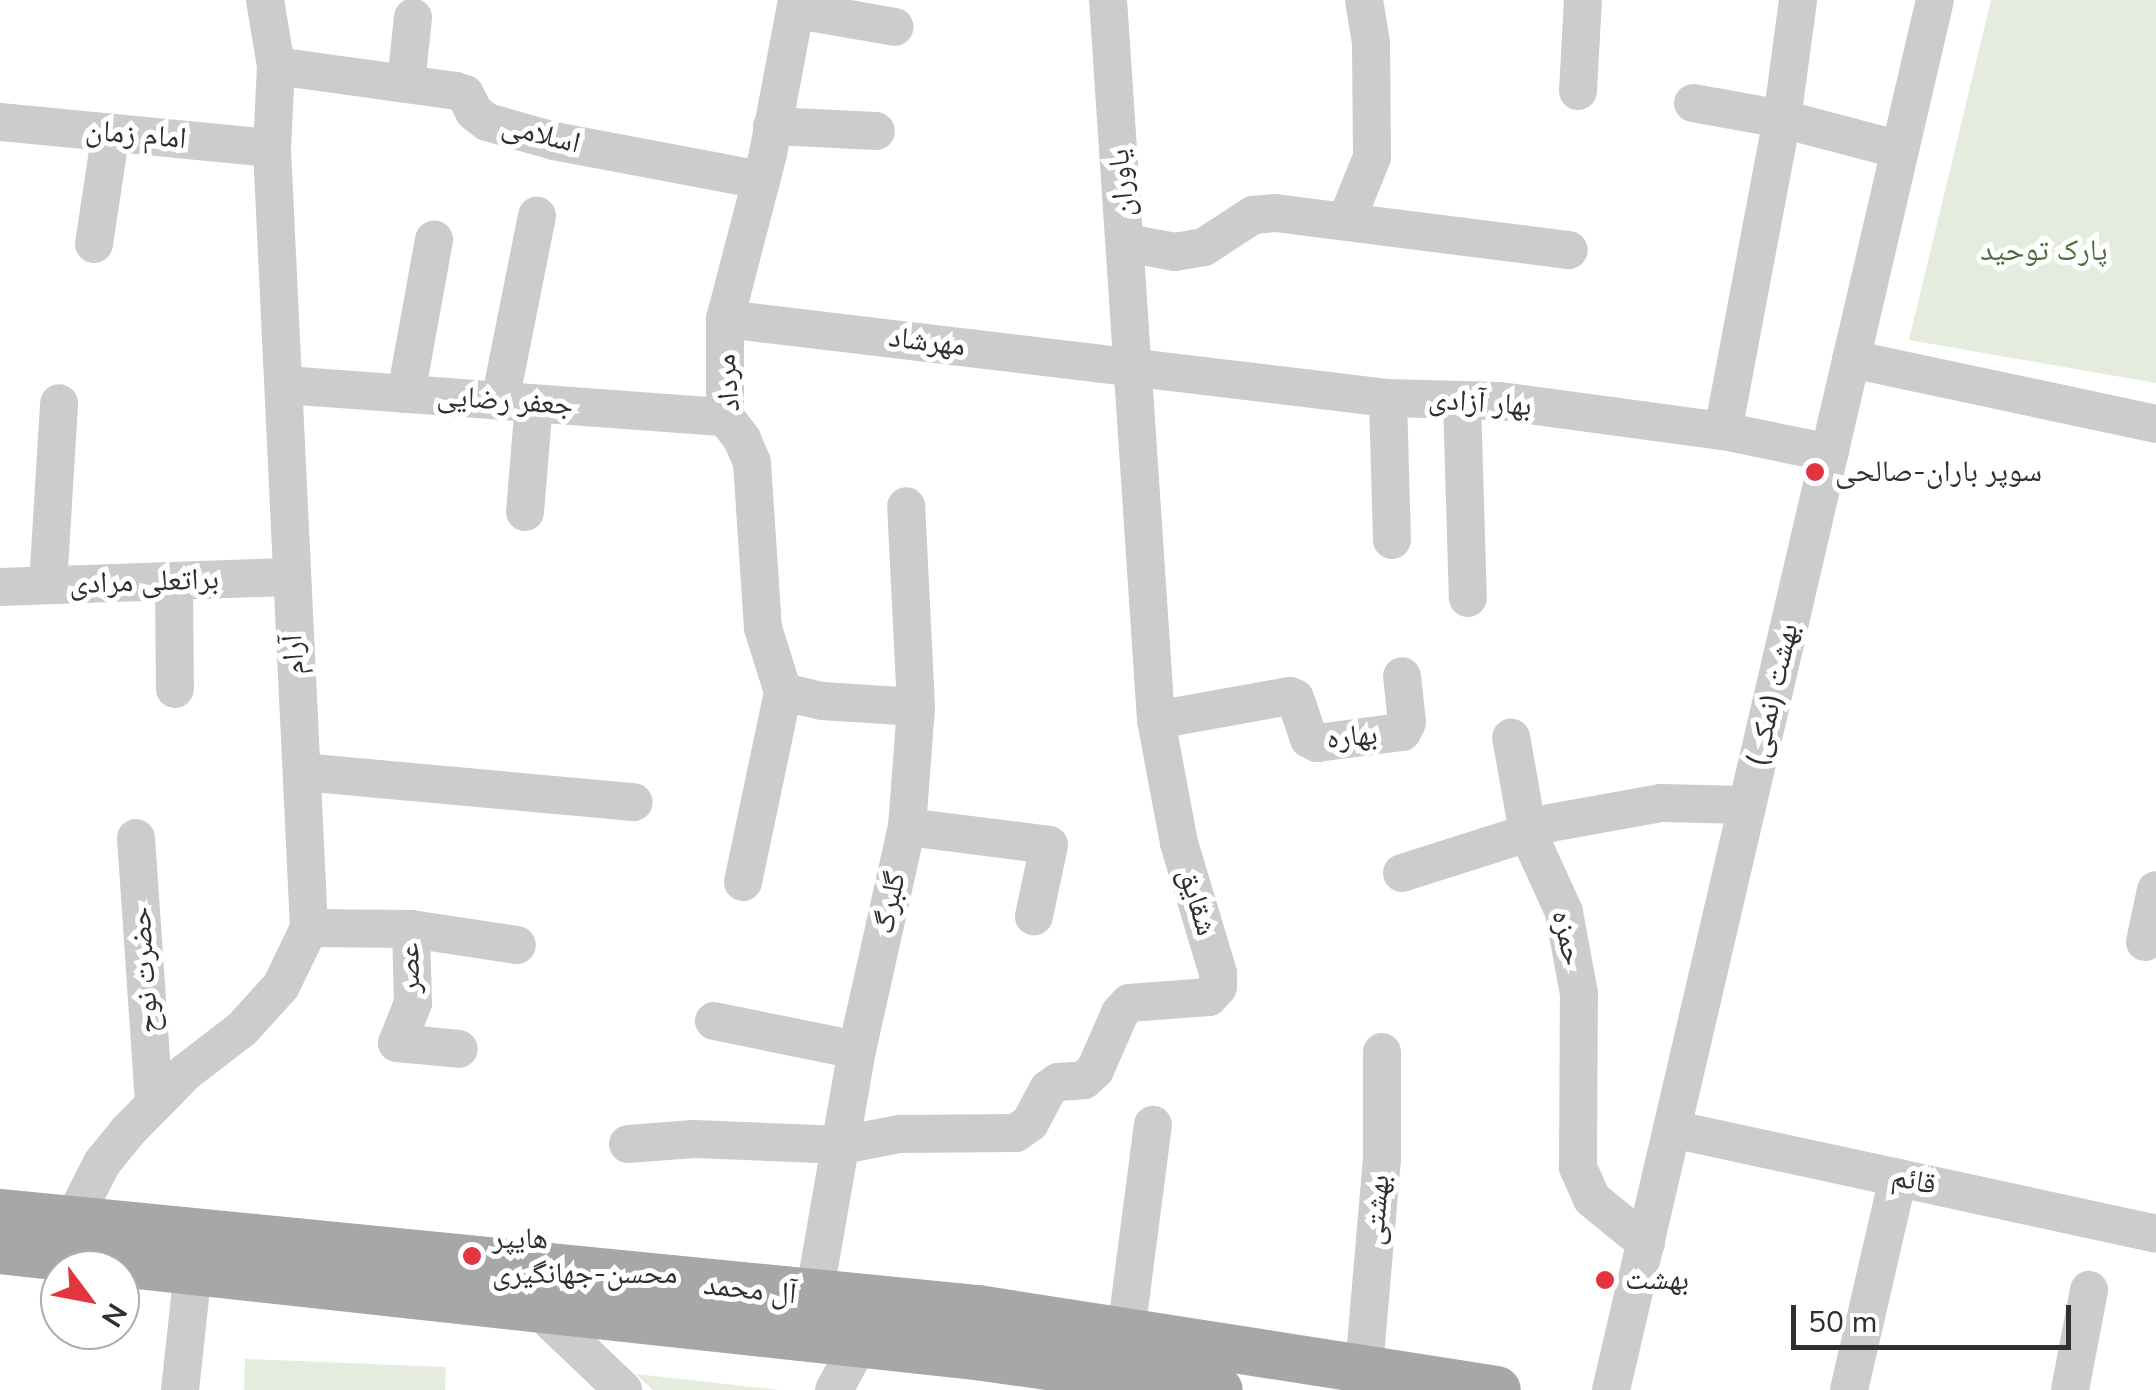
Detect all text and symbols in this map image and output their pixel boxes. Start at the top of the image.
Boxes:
street label: اسلامی [498,108,584,162]
street label: امام زمان [84,113,188,157]
street label: یاوران [1101,147,1143,219]
park label: پارک توحید [1980,233,2108,269]
street label: مهرشاد [887,319,967,365]
street label: مرداد [708,353,748,413]
street label: جعفر رضایی [436,378,574,424]
street label: بهار آزادی [1427,381,1533,425]
place label: سوپر باران-صالحی [1835,454,2042,490]
marker: سوپر باران-صالحی [1804,461,1826,483]
street label: براتعلی مرادی [69,561,219,603]
street label: بهشت (نمکی) [1739,620,1807,770]
street label: آرام [275,634,313,676]
street label: بهاره [1325,717,1379,757]
street label: شقایق [1170,864,1224,940]
street label: گلبرگ [866,869,914,937]
street label: حضرت نوح [123,906,167,1034]
street label: حمزه [1543,907,1591,969]
street label: عصر [392,942,428,994]
street label: قائم [1889,1159,1939,1203]
street label: بهشتی [1356,1173,1398,1247]
place label: هایپر محسن-جهانگیری [492,1221,677,1292]
marker: هایپر محسن-جهانگیری [461,1245,483,1267]
north arrow [40,1250,140,1350]
place label: بهشت [1625,1262,1689,1298]
street label: آل محمد [702,1267,798,1313]
marker: بهشت [1594,1269,1616,1291]
scale bar [1796,1285,2076,1347]
text: N [92,1296,135,1334]
text: 50 m [1808,1302,1877,1343]

